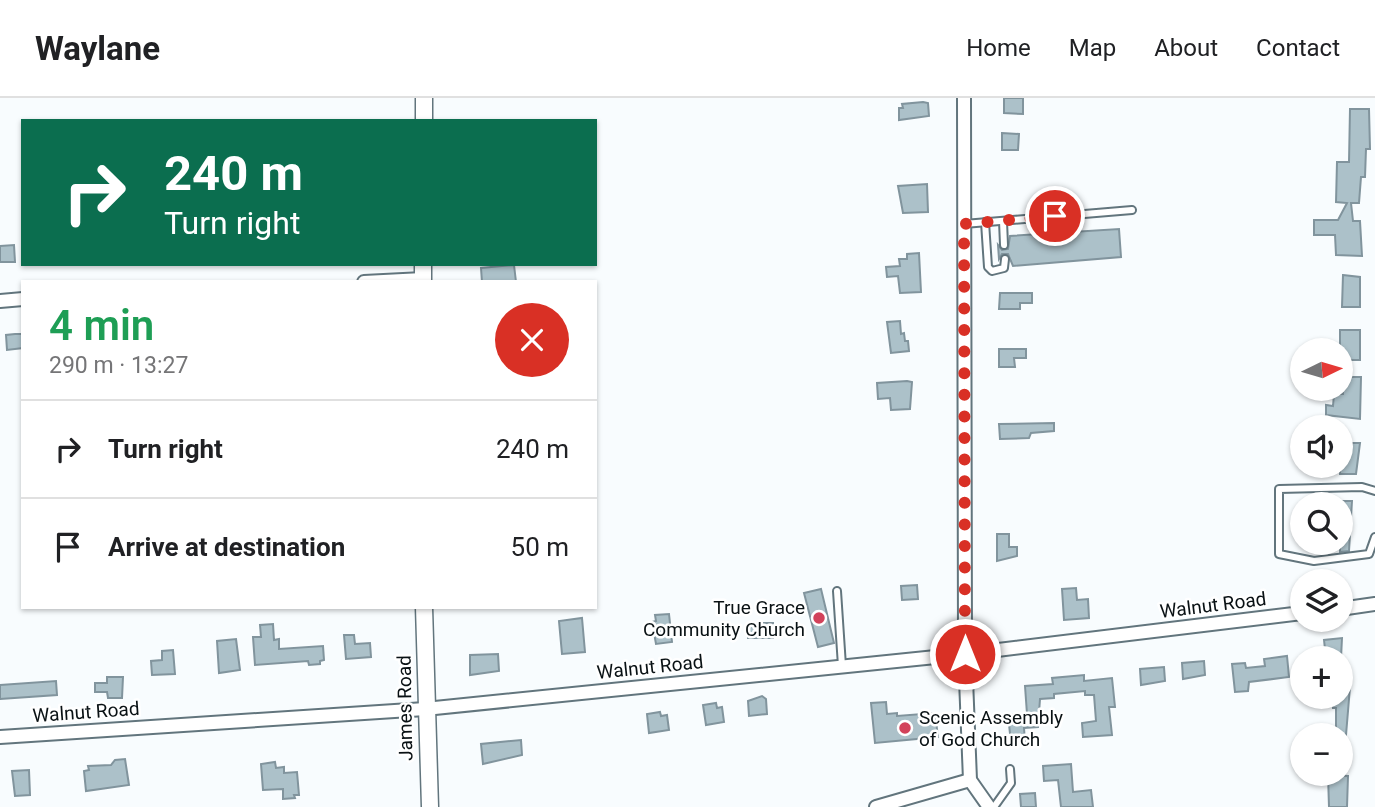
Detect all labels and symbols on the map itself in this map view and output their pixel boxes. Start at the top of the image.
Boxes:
pin [1025,186,1085,246]
north arrow [1290,338,1353,401]
street label: Walnut Road [1158,587,1268,623]
place label: True Grace Community Church [643,596,805,641]
marker: True Grace Community Church [811,610,827,626]
position arrow [928,617,1002,691]
street label: Walnut Road [596,650,704,684]
street label: James Road [393,655,417,761]
street label: Walnut Road [32,697,140,727]
place label: Scenic Assembly of God Church [919,706,1063,751]
marker: Scenic Assembly of God Church [897,720,913,736]

